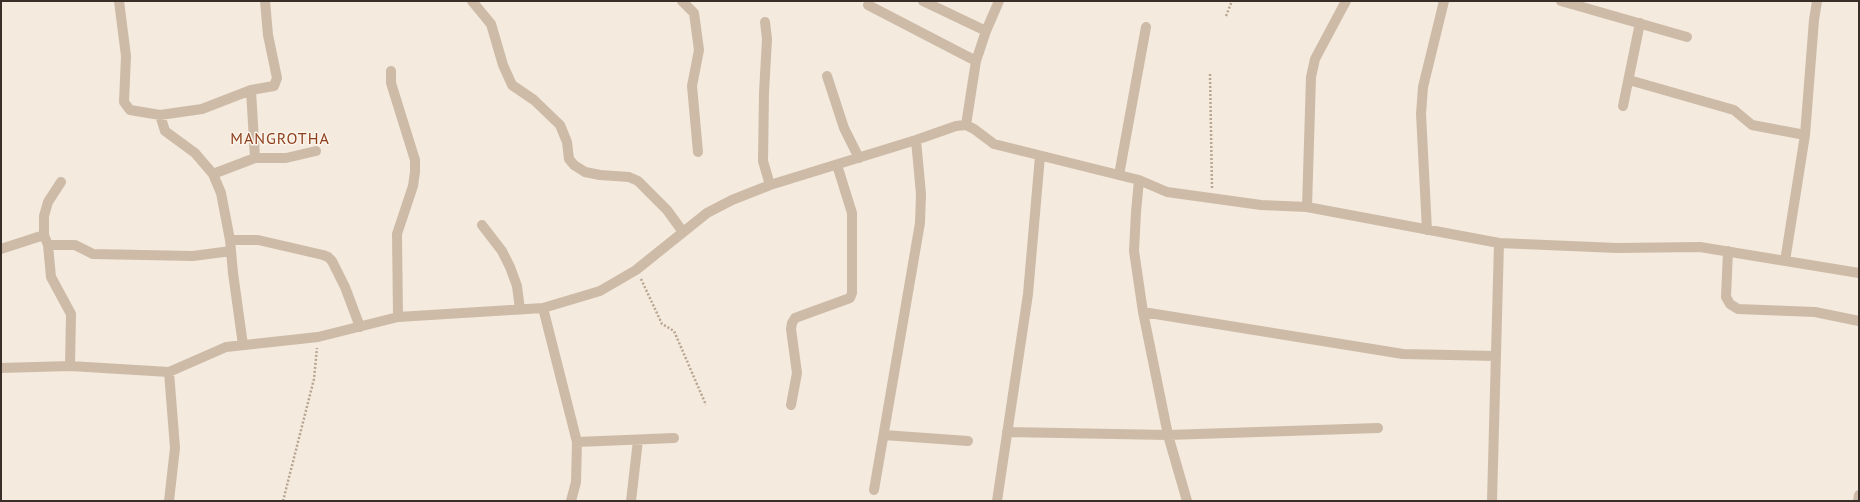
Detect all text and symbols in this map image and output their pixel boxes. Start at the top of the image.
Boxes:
district label: MANGROTHA [230,129,330,149]

